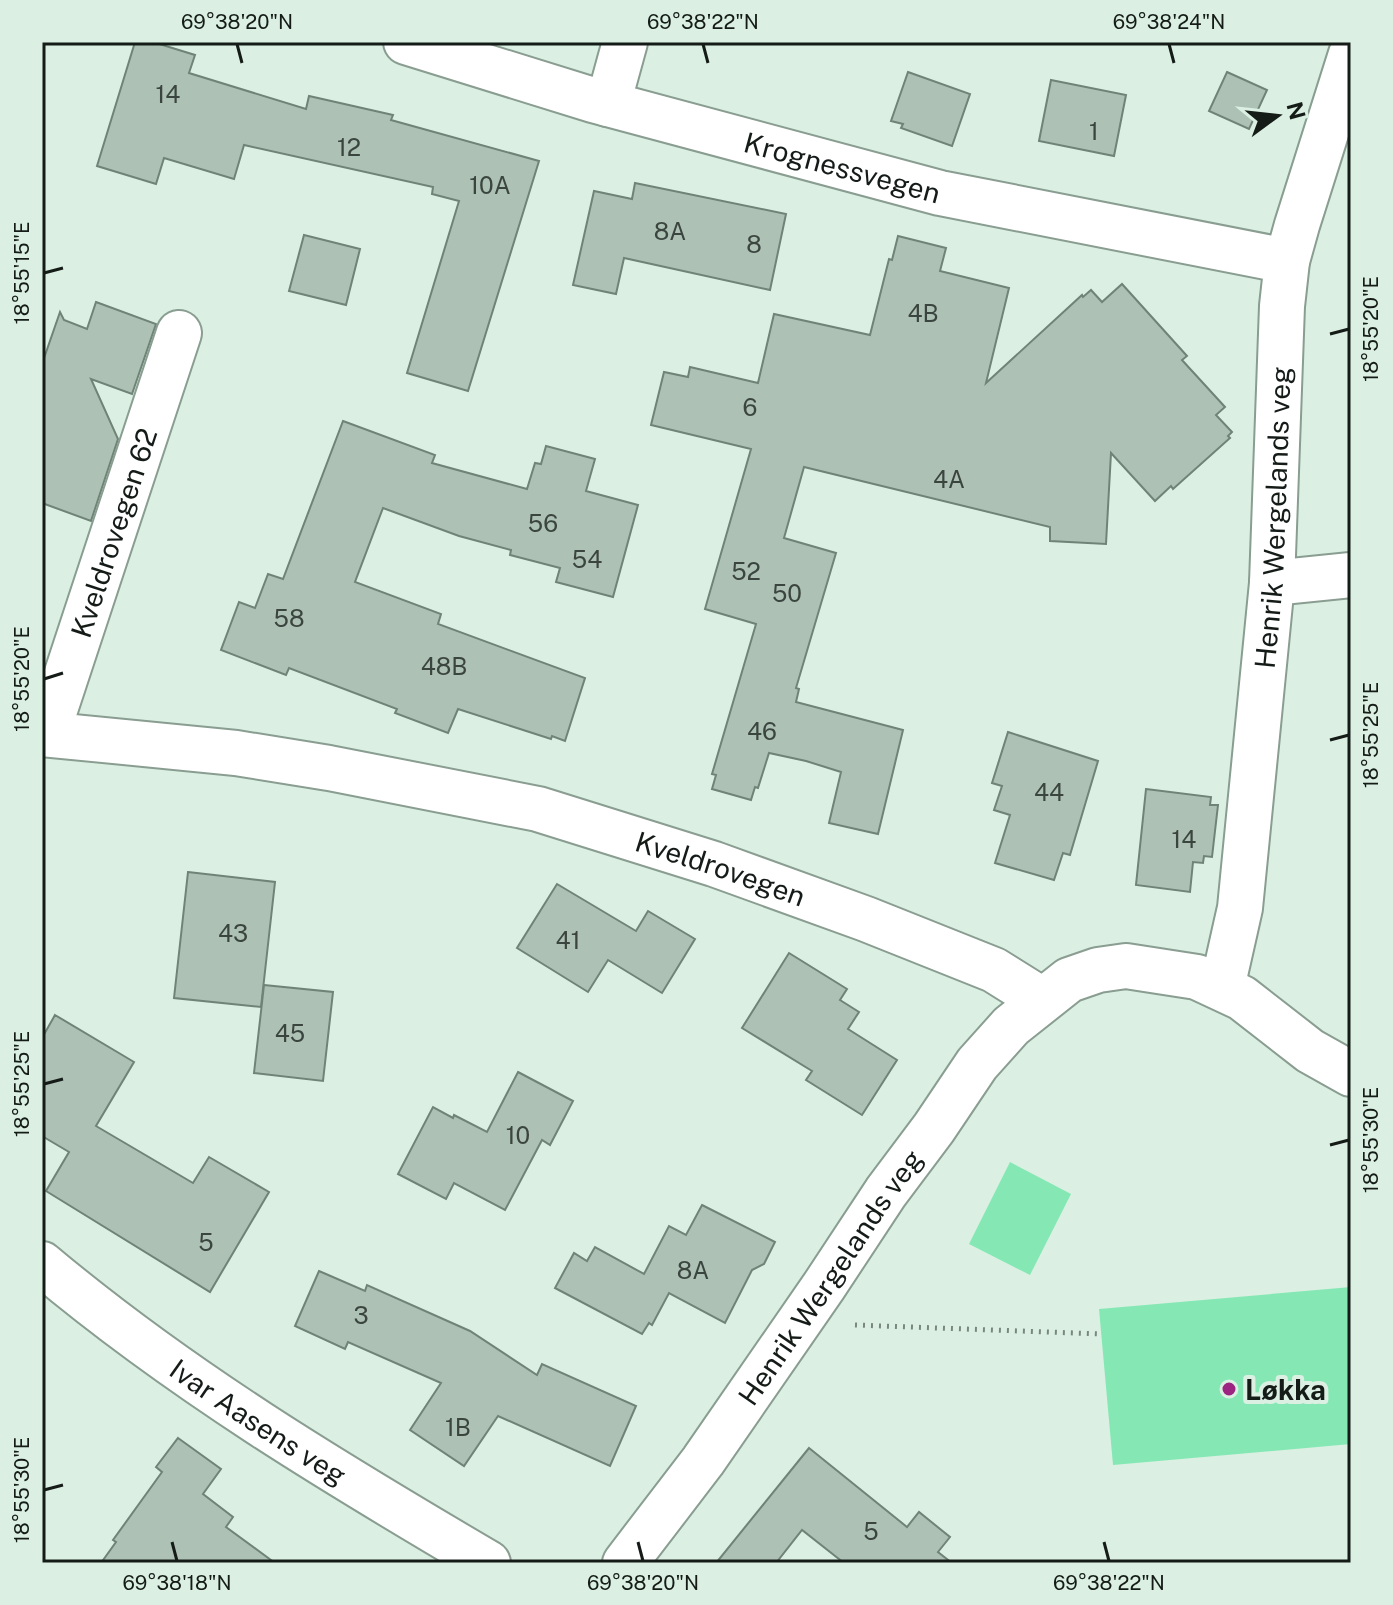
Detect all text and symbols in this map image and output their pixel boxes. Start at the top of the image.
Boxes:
text: 69°38'20"N [181,10,293,34]
text: 69°38'22"N [647,10,759,34]
text: 69°38'24"N [1113,10,1225,34]
north arrow [1237,76,1317,156]
house number: 14 [156,80,180,108]
text: N [1282,99,1311,123]
house number: 1 [1089,117,1099,145]
street label: Krognessvegen [741,125,944,209]
house number: 12 [337,133,361,161]
house number: 10A [469,171,511,199]
house number: 8A [654,217,686,245]
text: 18°55'15"E [10,222,34,324]
house number: 8 [746,230,762,258]
text: 18°55'20"E [1359,276,1383,382]
house number: 4B [907,299,939,327]
street label: Henrik Wergelands veg [1247,366,1296,670]
house number: 6 [743,393,757,421]
street label: Kveldrovegen 62 [63,424,163,641]
house number: 4A [933,465,965,493]
house number: 56 [528,509,558,537]
house number: 54 [572,545,602,573]
house number: 52 [731,557,761,585]
house number: 50 [772,579,802,607]
house number: 58 [274,604,304,632]
text: 18°55'20"E [10,626,34,732]
house number: 48B [421,652,467,680]
text: 18°55'25"E [1359,682,1383,788]
house number: 46 [747,717,777,745]
house number: 44 [1034,778,1064,806]
street label: Kveldrovegen [632,824,810,912]
house number: 14 [1172,825,1196,853]
house number: 43 [218,919,248,947]
house number: 41 [556,926,580,954]
house number: 45 [275,1019,305,1047]
text: 18°55'25"E [10,1031,34,1137]
text: 18°55'30"E [1359,1087,1383,1193]
house number: 10 [506,1121,530,1149]
street label: Henrik Wergelands veg [731,1143,929,1411]
house number: 5 [198,1228,214,1256]
house number: 8A [677,1256,709,1284]
house number: 3 [353,1301,369,1329]
street label: Ivar Aasens veg [164,1352,353,1491]
place label: Løkka [1245,1373,1326,1406]
marker: Løkka [1220,1380,1238,1398]
house number: 1B [445,1413,471,1441]
text: 18°55'30"E [10,1437,34,1543]
house number: 5 [863,1517,879,1545]
text: 69°38'18"N [122,1571,232,1595]
text: 69°38'20"N [587,1571,699,1595]
text: 69°38'22"N [1053,1571,1165,1595]

